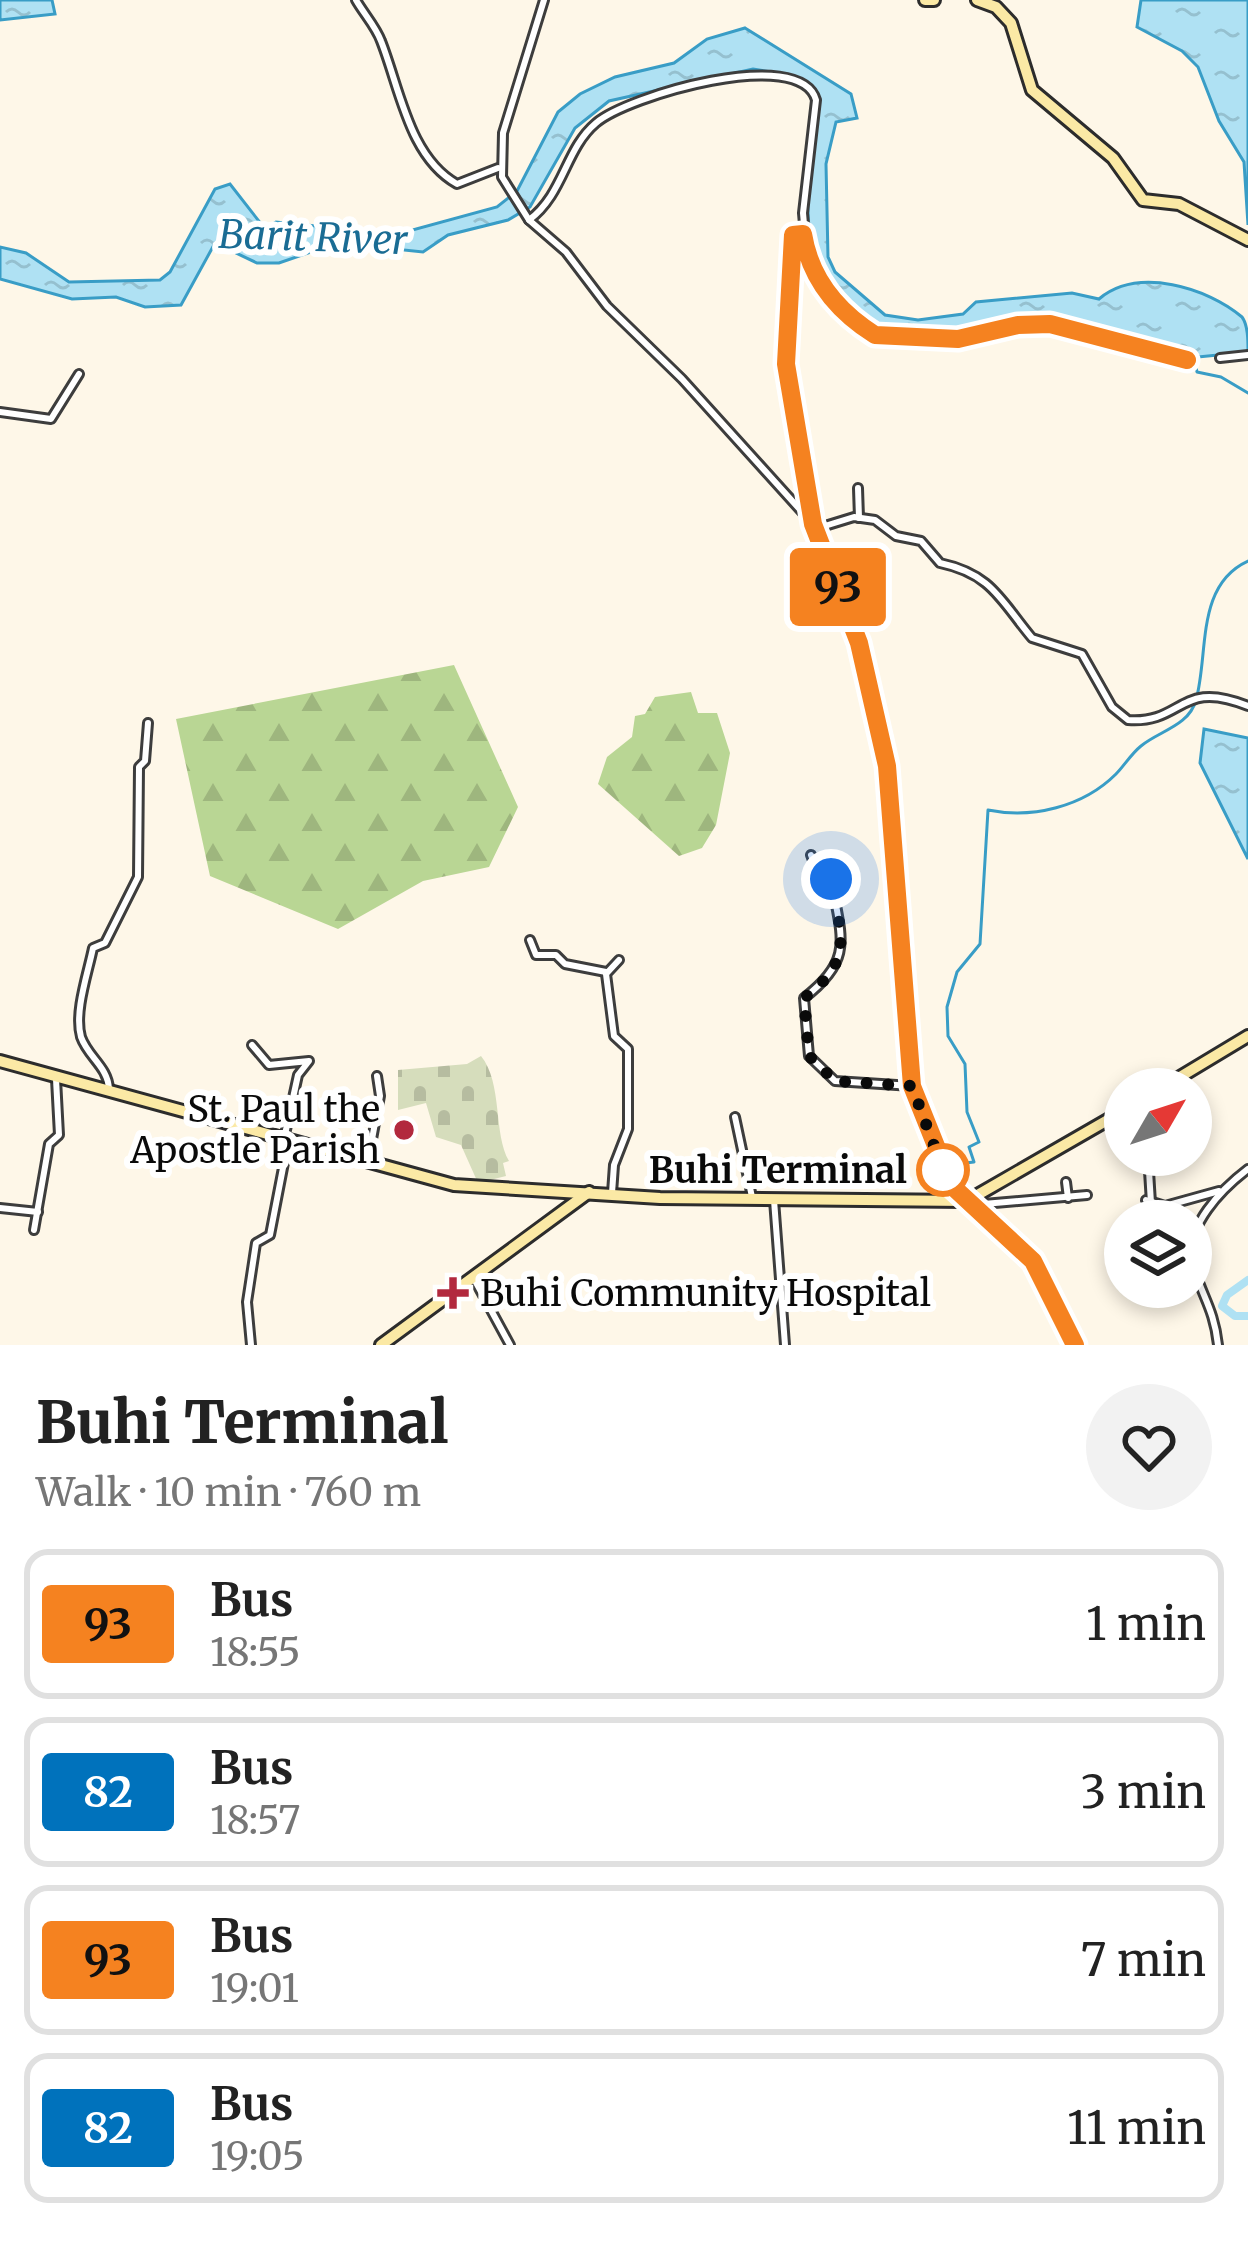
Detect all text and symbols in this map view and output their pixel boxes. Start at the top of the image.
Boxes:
water label: Barit River [218,210,410,265]
line badge: 93 [784,548,892,626]
text: 93 [814,561,862,613]
your location [801,849,861,909]
north arrow [1104,1068,1212,1176]
map controls [1104,1068,1212,1308]
place label: St. Paul the Apostle Parish [129,1087,380,1173]
marker: St. Paul the Apostle Parish [391,1117,417,1143]
marker: Buhi Terminal [918,1145,968,1195]
place label: Buhi Terminal [649,1148,907,1193]
button: layers [1104,1200,1212,1308]
place label: Buhi Community Hospital [480,1271,931,1316]
marker: Buhi Community Hospital [437,1277,469,1309]
button: heart [1086,1384,1212,1510]
text: Buhi Terminal [36,1387,449,1459]
text: Walk · 10 min · 760 m [36,1468,421,1517]
text: Bus [210,1572,293,1628]
text: 1 min [1086,1596,1206,1652]
text: 93 [84,1598,132,1650]
text: 18:55 [210,1628,301,1677]
text: Bus [210,1740,293,1796]
text: 3 min [1081,1764,1206,1820]
text: 82 [83,1766,133,1818]
text: 18:57 [210,1796,300,1845]
text: Bus [210,1908,293,1964]
text: 7 min [1081,1932,1206,1988]
text: 93 [84,1934,132,1986]
text: 19:01 [210,1964,299,2013]
text: Bus [210,2076,293,2132]
text: 11 min [1067,2100,1206,2156]
text: 82 [83,2102,133,2154]
text: 19:05 [210,2132,305,2181]

